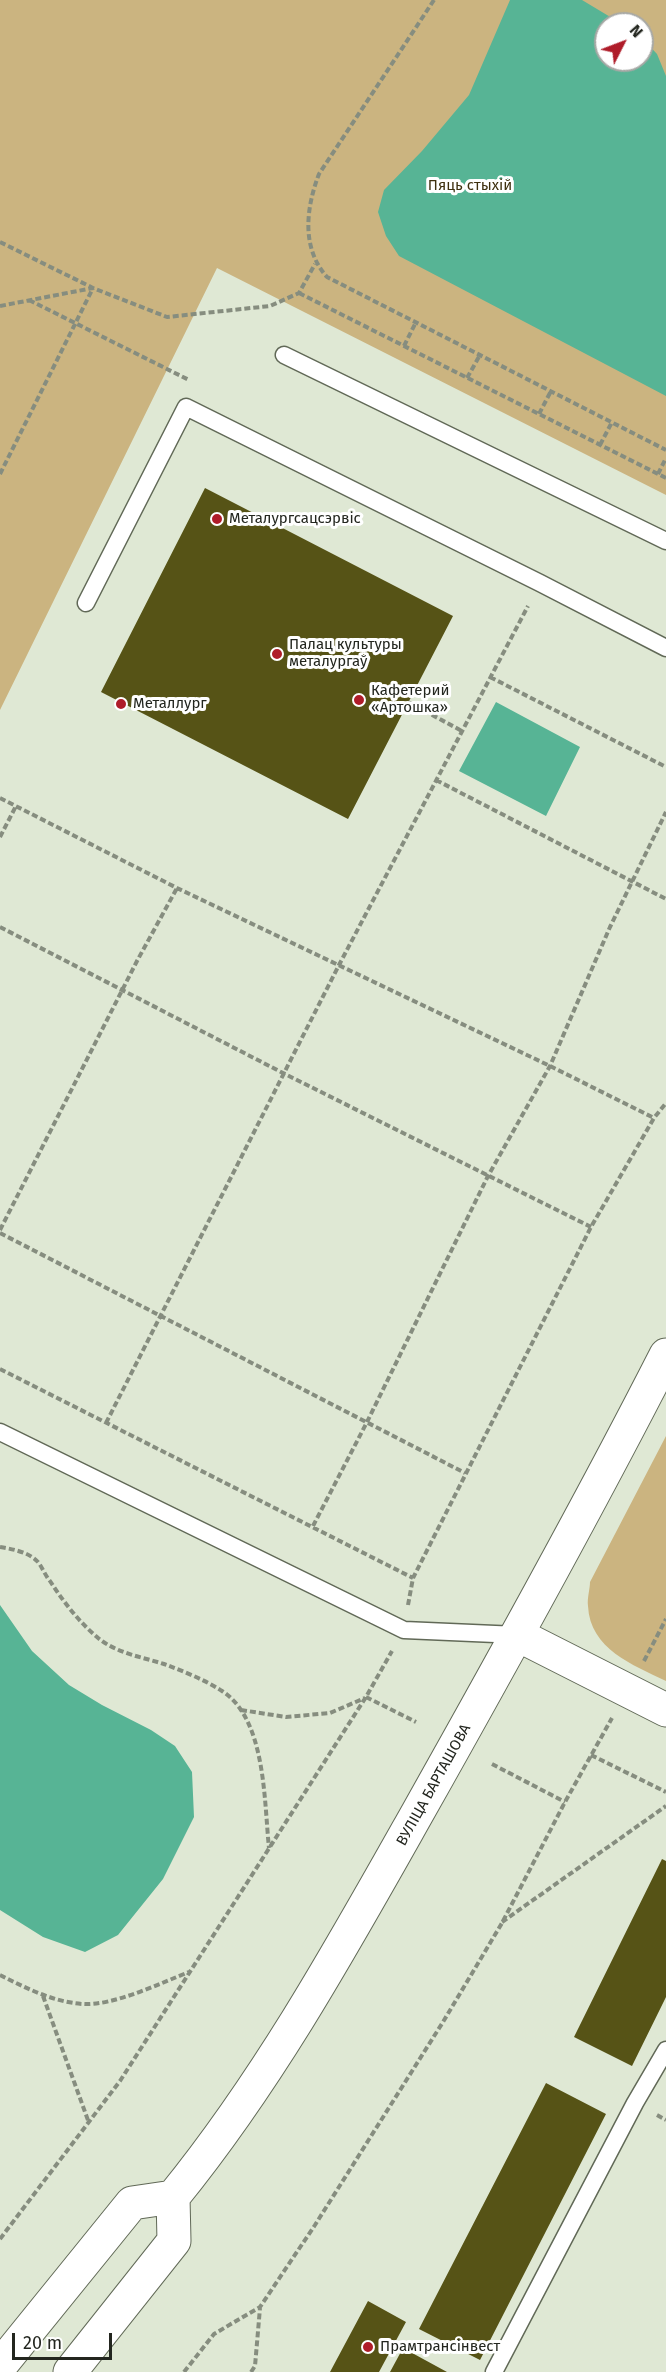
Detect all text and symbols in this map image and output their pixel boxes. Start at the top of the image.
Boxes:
north arrow [594,12,654,72]
text: N [626,21,647,41]
park label: Пяць стыхій [428,177,512,195]
place label: Металургсацсэрвіс [229,510,361,528]
marker: Металургсацсэрвіс [210,512,224,526]
place label: Палац культуры металургаў [289,636,402,671]
marker: Палац культуры металургаў [270,647,284,661]
place label: Кафетерий «Артошка» [371,682,449,717]
marker: Кафетерий «Артошка» [352,693,366,707]
place label: Металлург [133,695,207,713]
marker: Металлург [114,697,128,711]
street label: ВУЛІЦА БАРТАШОВА [393,1721,475,1849]
scale bar [15,2321,116,2359]
text: 20 m [23,2332,62,2354]
place label: Прамтрансінвест [380,2338,500,2356]
marker: Прамтрансінвест [361,2340,375,2354]

